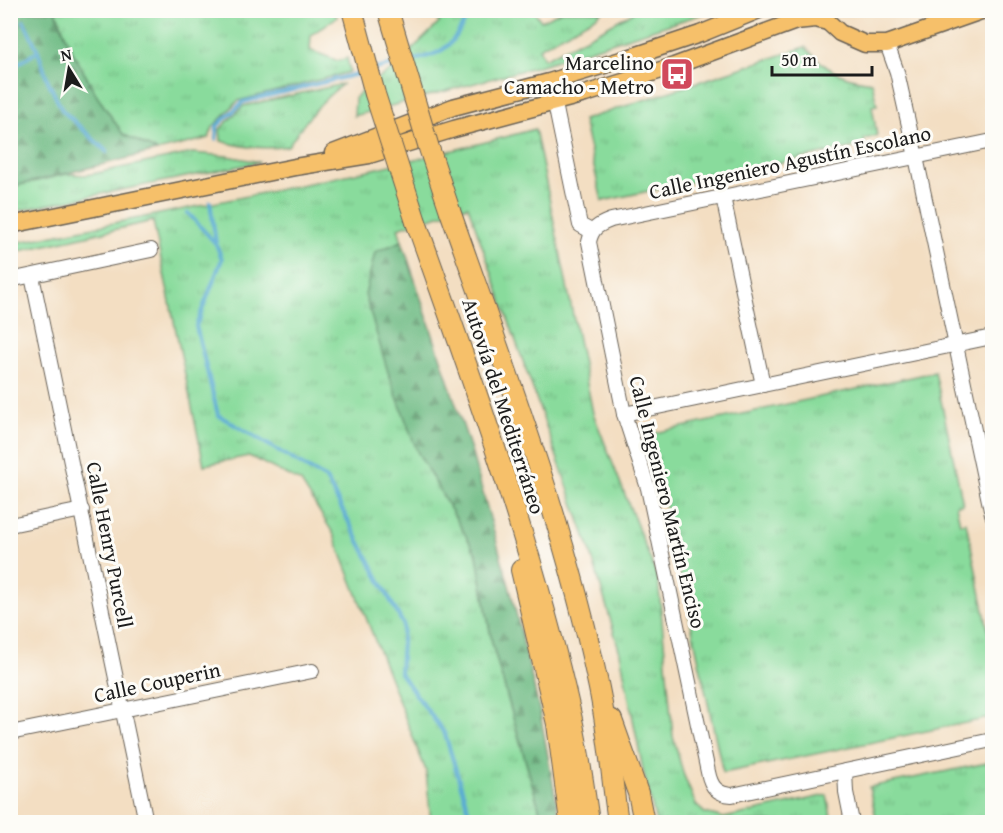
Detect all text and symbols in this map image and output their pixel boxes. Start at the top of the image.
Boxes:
north arrow [39,39,99,99]
scale bar [772,39,872,77]
text: N [59,41,74,67]
text: 50 m [781,46,817,73]
place label: Marcelino Camacho - Metro [504,47,654,102]
bus stop icon: Marcelino Camacho - Metro [659,56,695,92]
street label: Calle Ingeniero Agustín Escolano [646,117,934,207]
street label: Autovía del Mediterráneo [454,294,554,518]
street label: Calle Ingeniero Martín Enciso [622,372,714,632]
street label: Calle Henry Purcell [79,459,141,631]
street label: Calle Couperin [91,653,223,711]

